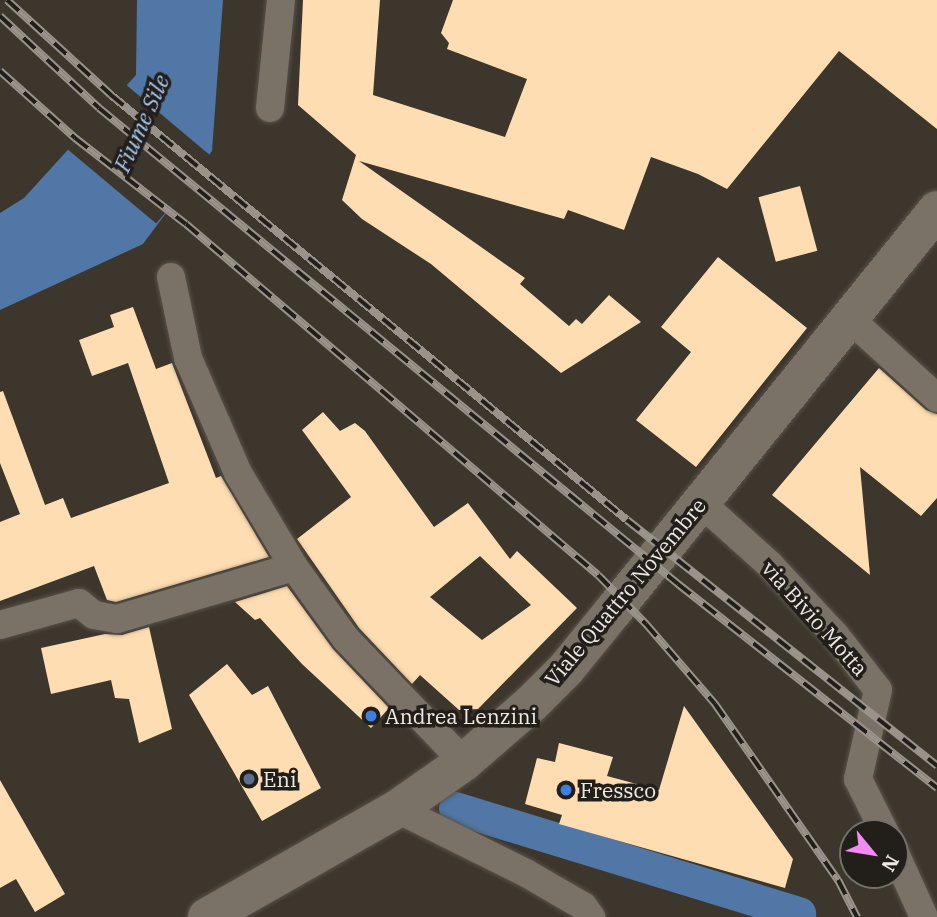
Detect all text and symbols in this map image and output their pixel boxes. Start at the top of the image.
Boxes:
water label: Fiume Sile [107,70,175,176]
street label: Viale Quattro Novembre [539,493,711,691]
street label: via Bivio Motta [757,555,873,681]
place label: Andrea Lenzini [385,703,537,729]
marker: Andrea Lenzini [363,708,379,724]
place label: Eni [263,766,296,792]
marker: Eni [241,771,257,787]
place label: Fressco [580,777,656,803]
marker: Fressco [558,782,574,798]
north arrow [839,819,909,889]
text: N [876,851,905,876]

